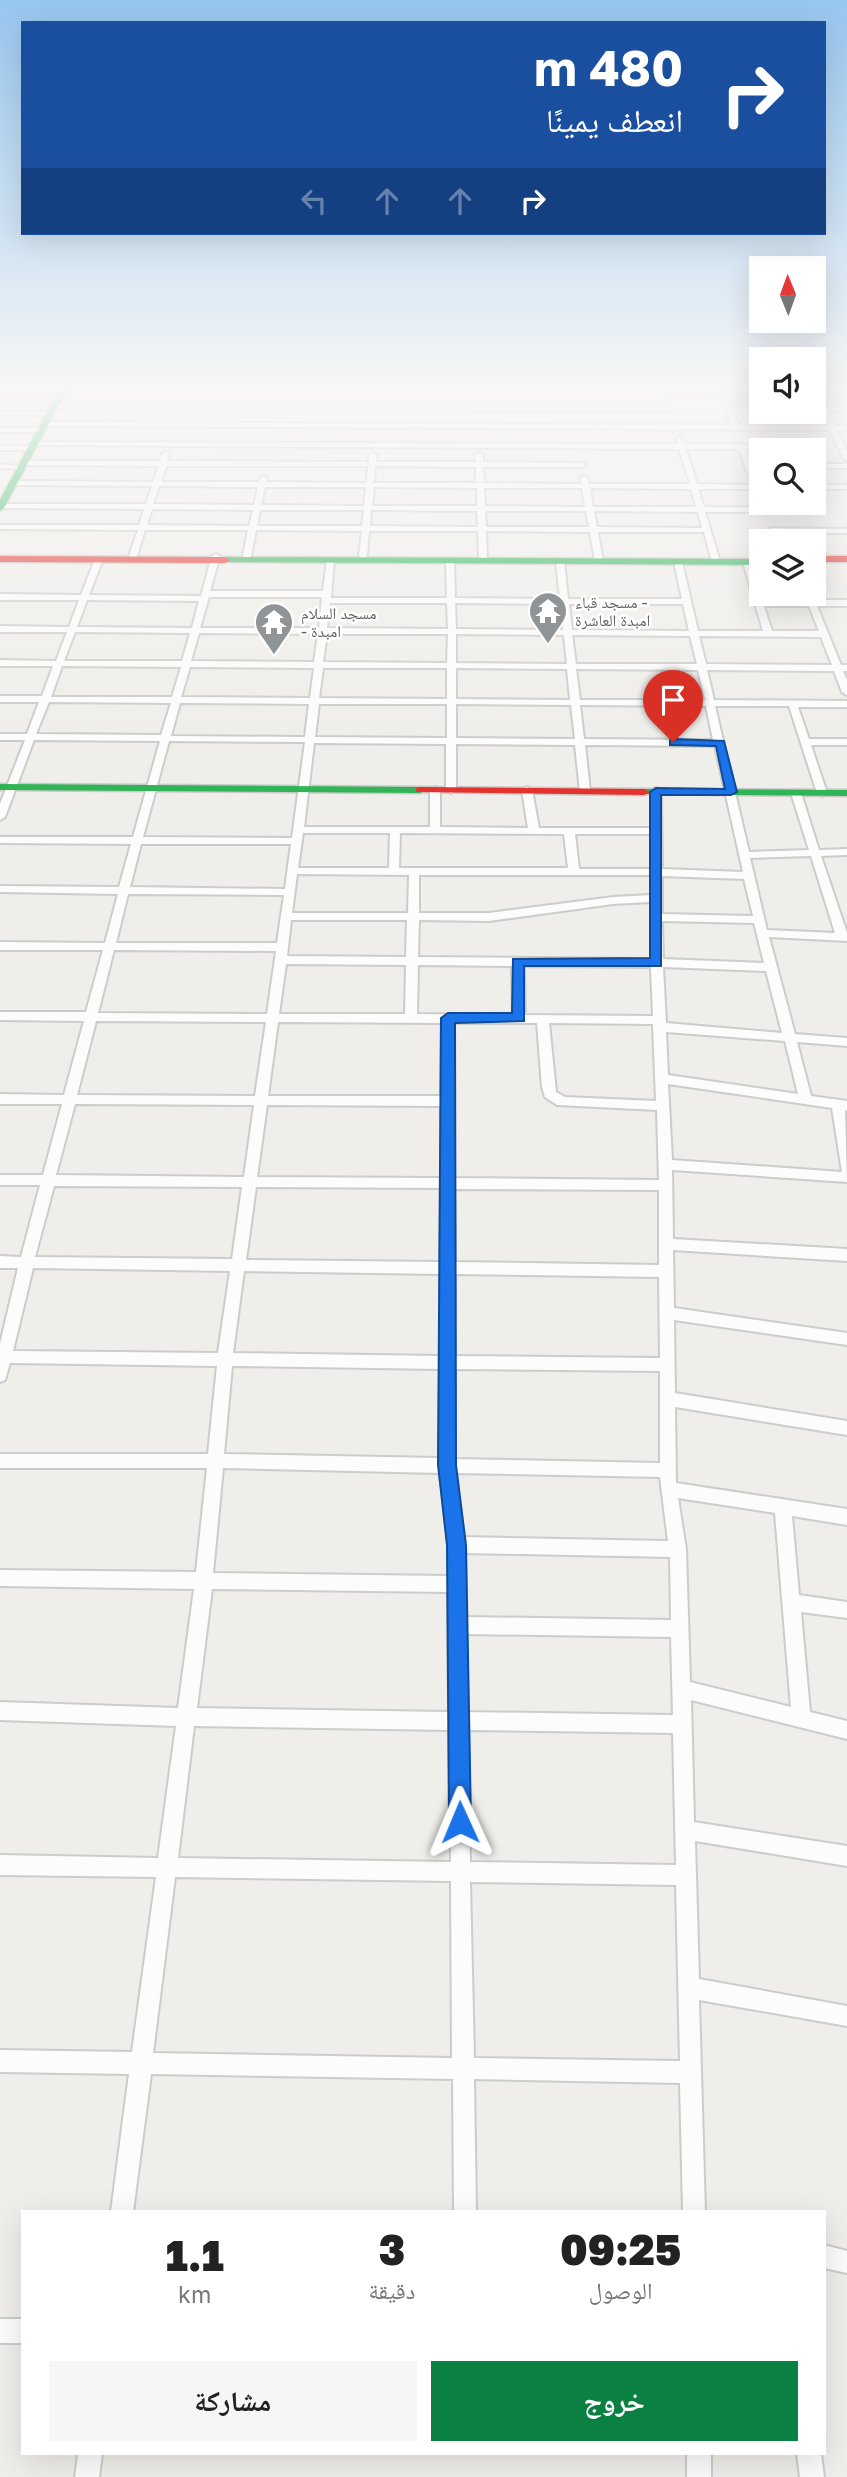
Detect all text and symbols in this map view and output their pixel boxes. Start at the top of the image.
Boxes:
text: 480 m [534,38,683,97]
icon: right [707,49,798,140]
text: انعطف يمينًا [546,101,683,139]
icon: left [295,182,333,220]
icon: ahead [368,182,406,220]
icon: ahead [441,182,479,220]
icon: right [514,182,552,220]
north arrow [749,256,826,332]
map controls [749,256,826,606]
button: sound [749,347,826,424]
button: search [749,438,826,515]
button: layers [749,529,826,606]
temple icon: مسجد قباء - امبدة العاشرة [527,590,569,645]
place label: مسجد قباء - امبدة العاشرة [575,592,650,630]
temple icon: مسجد السلام - امبدة [253,601,295,656]
place label: مسجد السلام - امبدة [301,603,377,641]
pin [643,670,703,742]
icon: arrive [654,681,692,719]
position arrow [423,1785,497,1859]
text: 3 [379,2224,405,2274]
text: 09:25 [560,2224,681,2274]
text: 1.1 [166,2230,224,2280]
text: دقيقة [369,2276,415,2304]
text: الوصول [589,2276,652,2304]
text: km [178,2280,211,2308]
button: مشاركة [49,2361,417,2441]
button: خروج [431,2361,798,2441]

